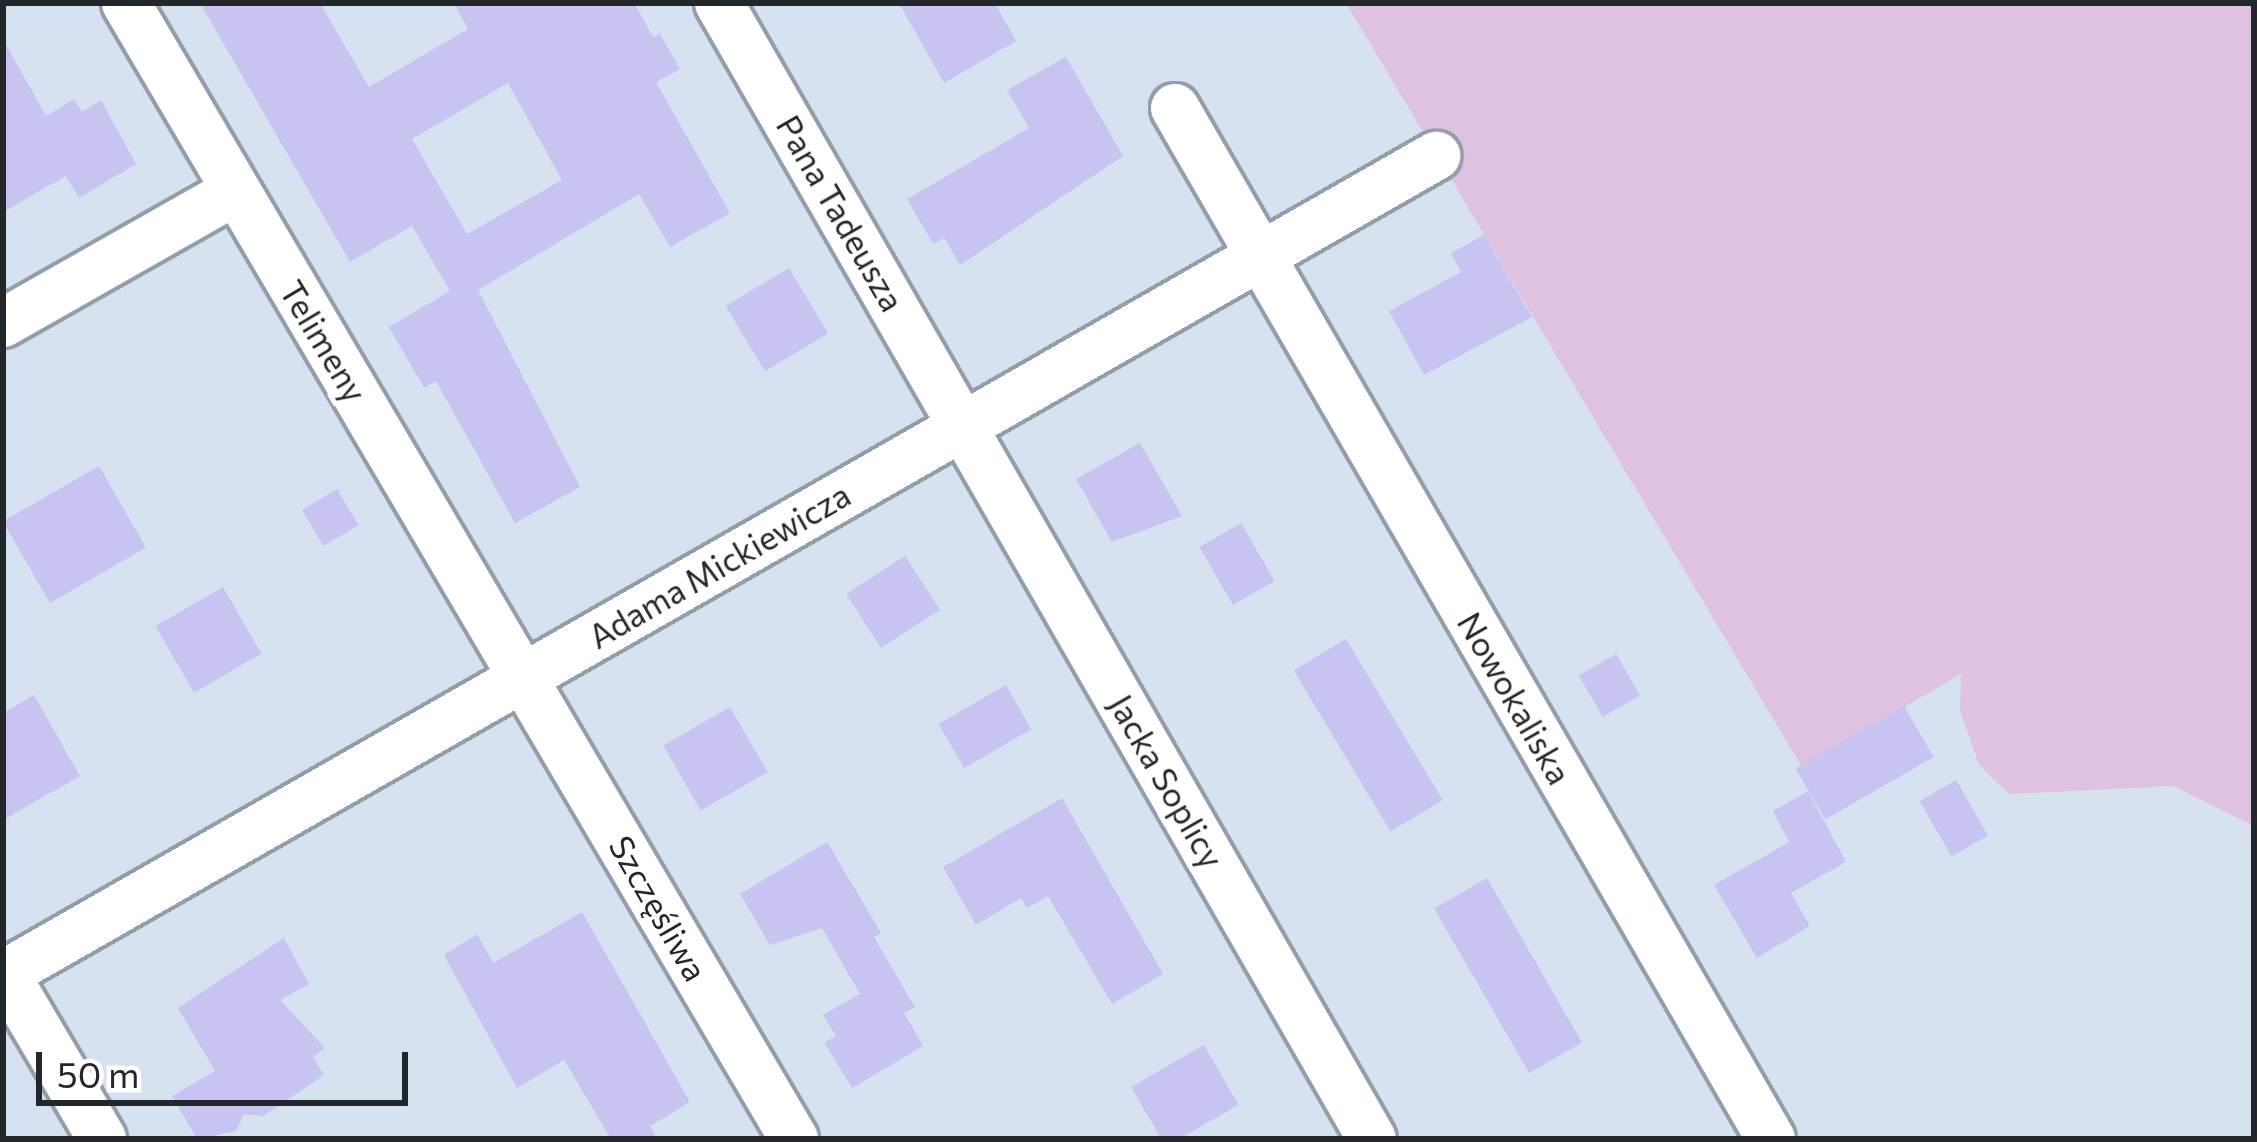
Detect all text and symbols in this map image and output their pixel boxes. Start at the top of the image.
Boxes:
street label: Pana Tadeusza [769,108,913,318]
street label: Telimeny [272,273,376,409]
street label: Adama Mickiewicza [581,474,857,656]
street label: Nowokaliska [1450,605,1580,791]
street label: Jacka Soplicy [1101,687,1233,875]
street label: Szczęśliwa [602,828,716,988]
scale bar [42,1028,414,1102]
text: 50 m [57,1051,139,1095]

